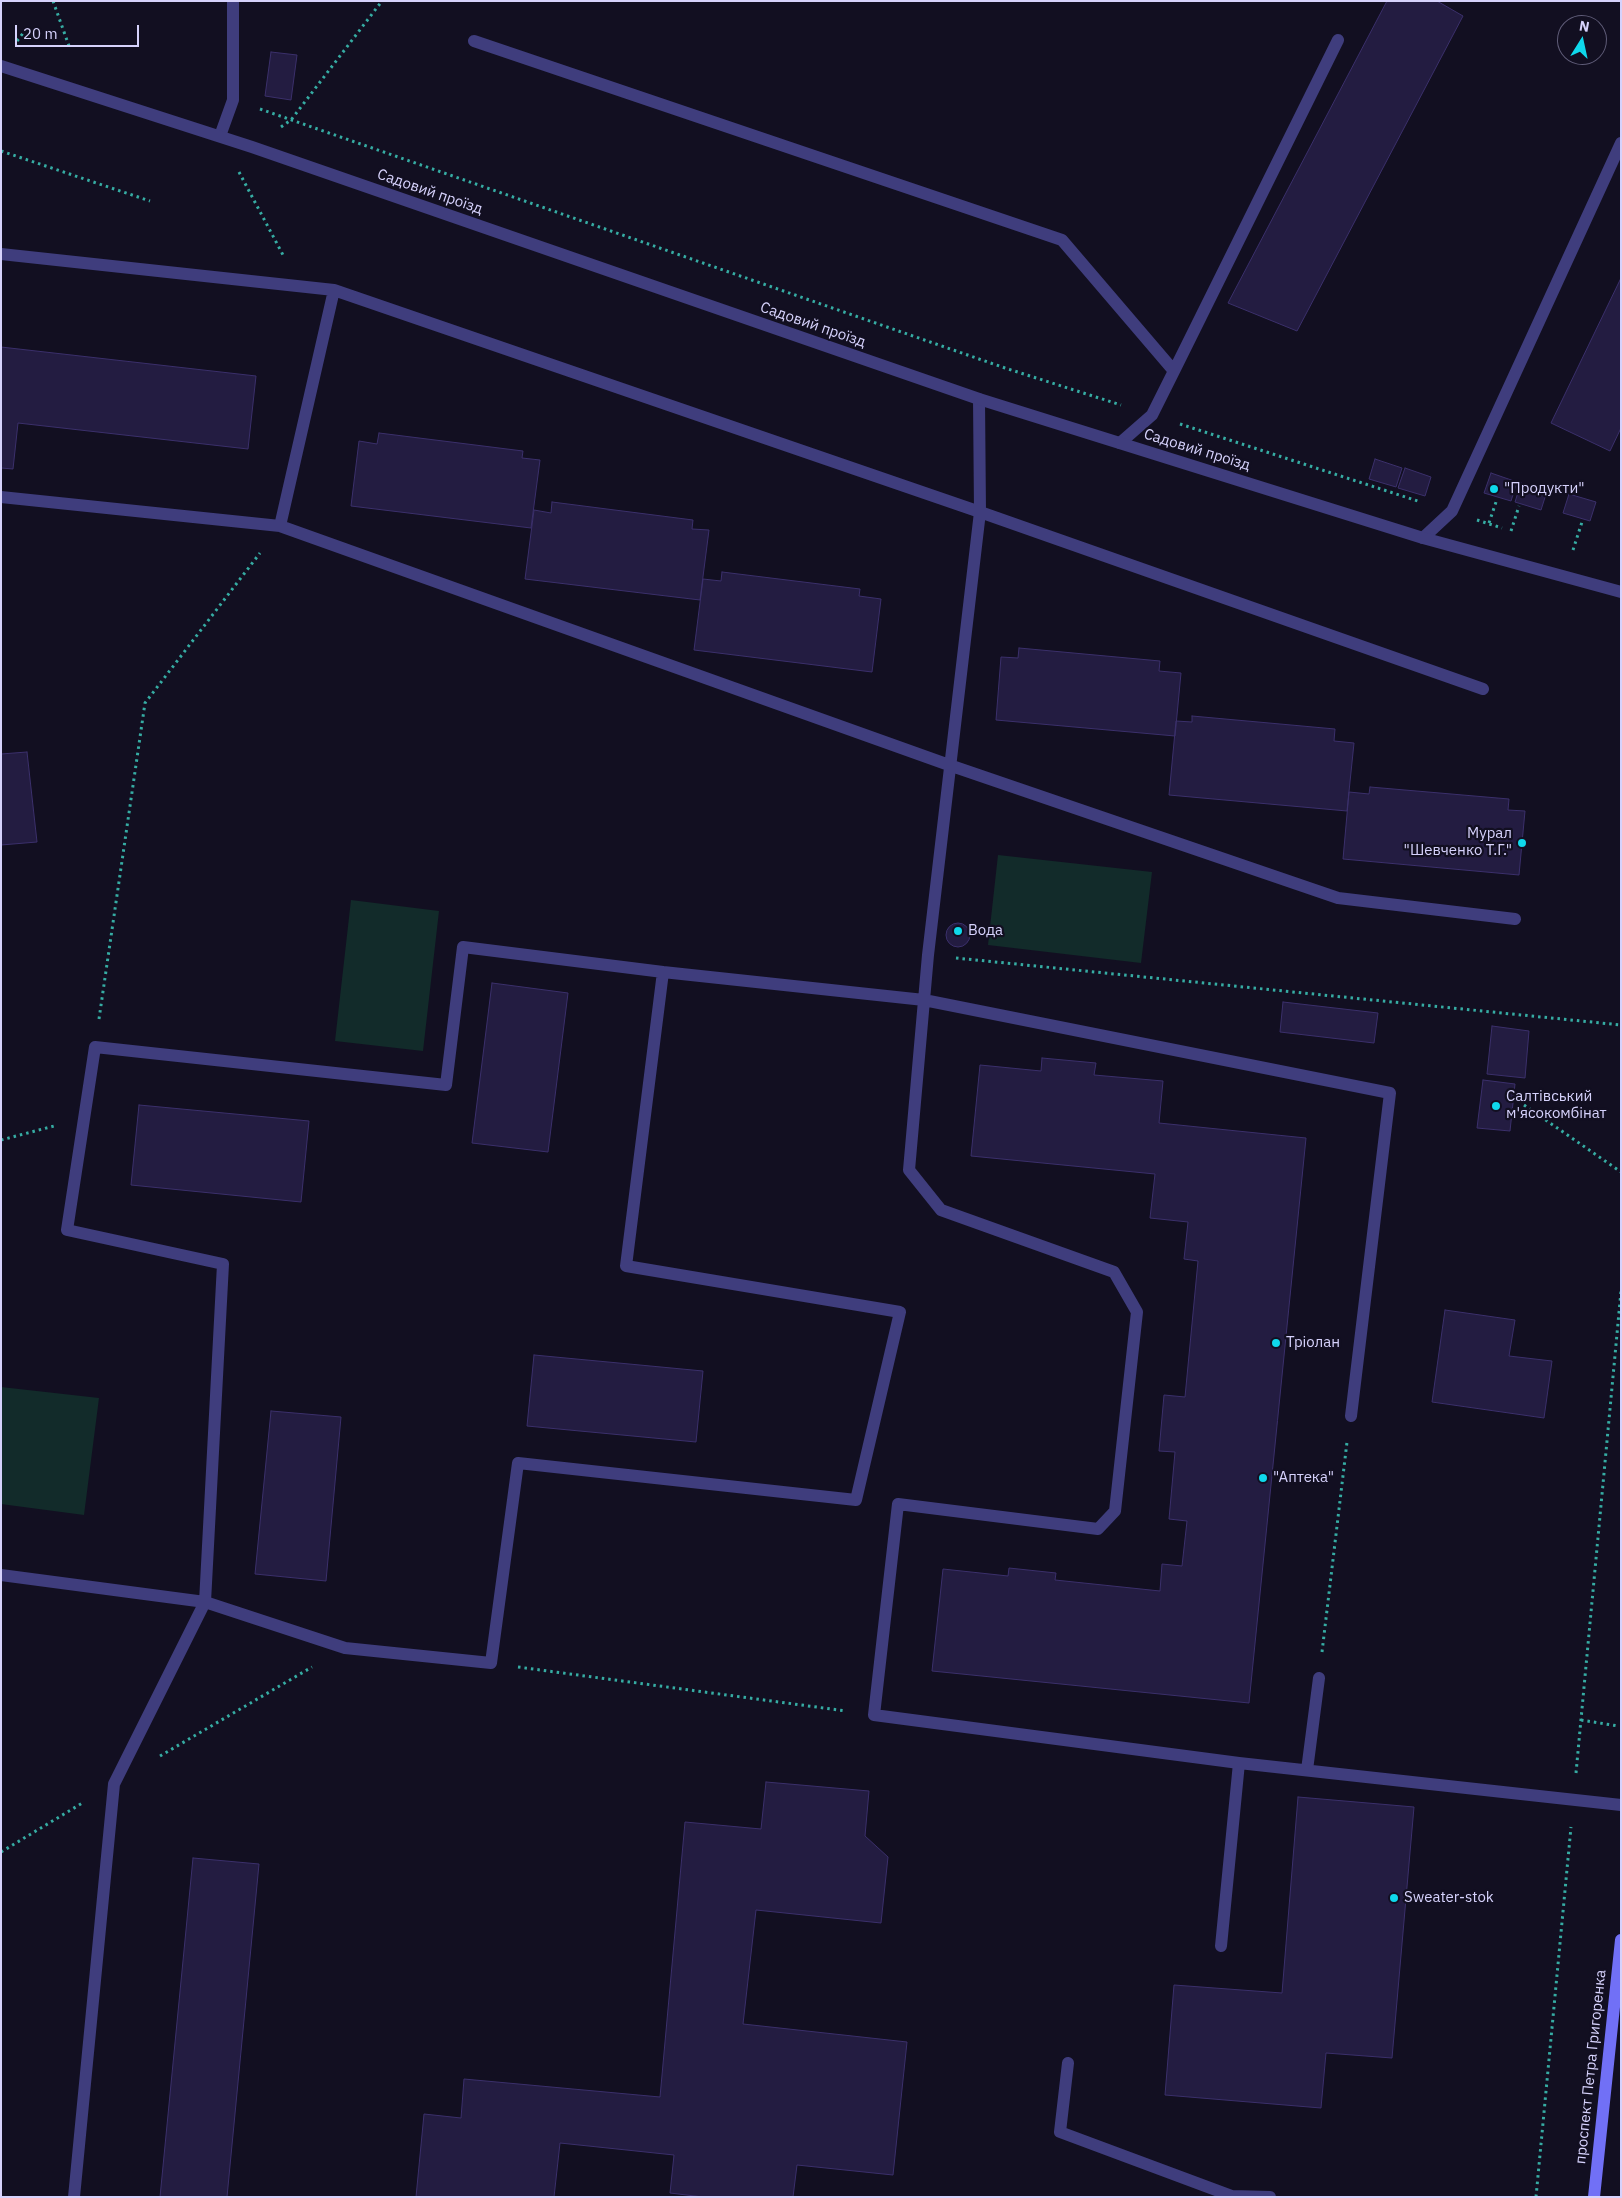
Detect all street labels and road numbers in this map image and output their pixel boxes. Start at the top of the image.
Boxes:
street label: Садовий проїзд [375,166,485,218]
street label: Садовий проїзд [758,299,868,351]
street label: Садовий проїзд [1142,425,1252,475]
street label: проспект Петра Григоренка [1572,1969,1610,2165]

